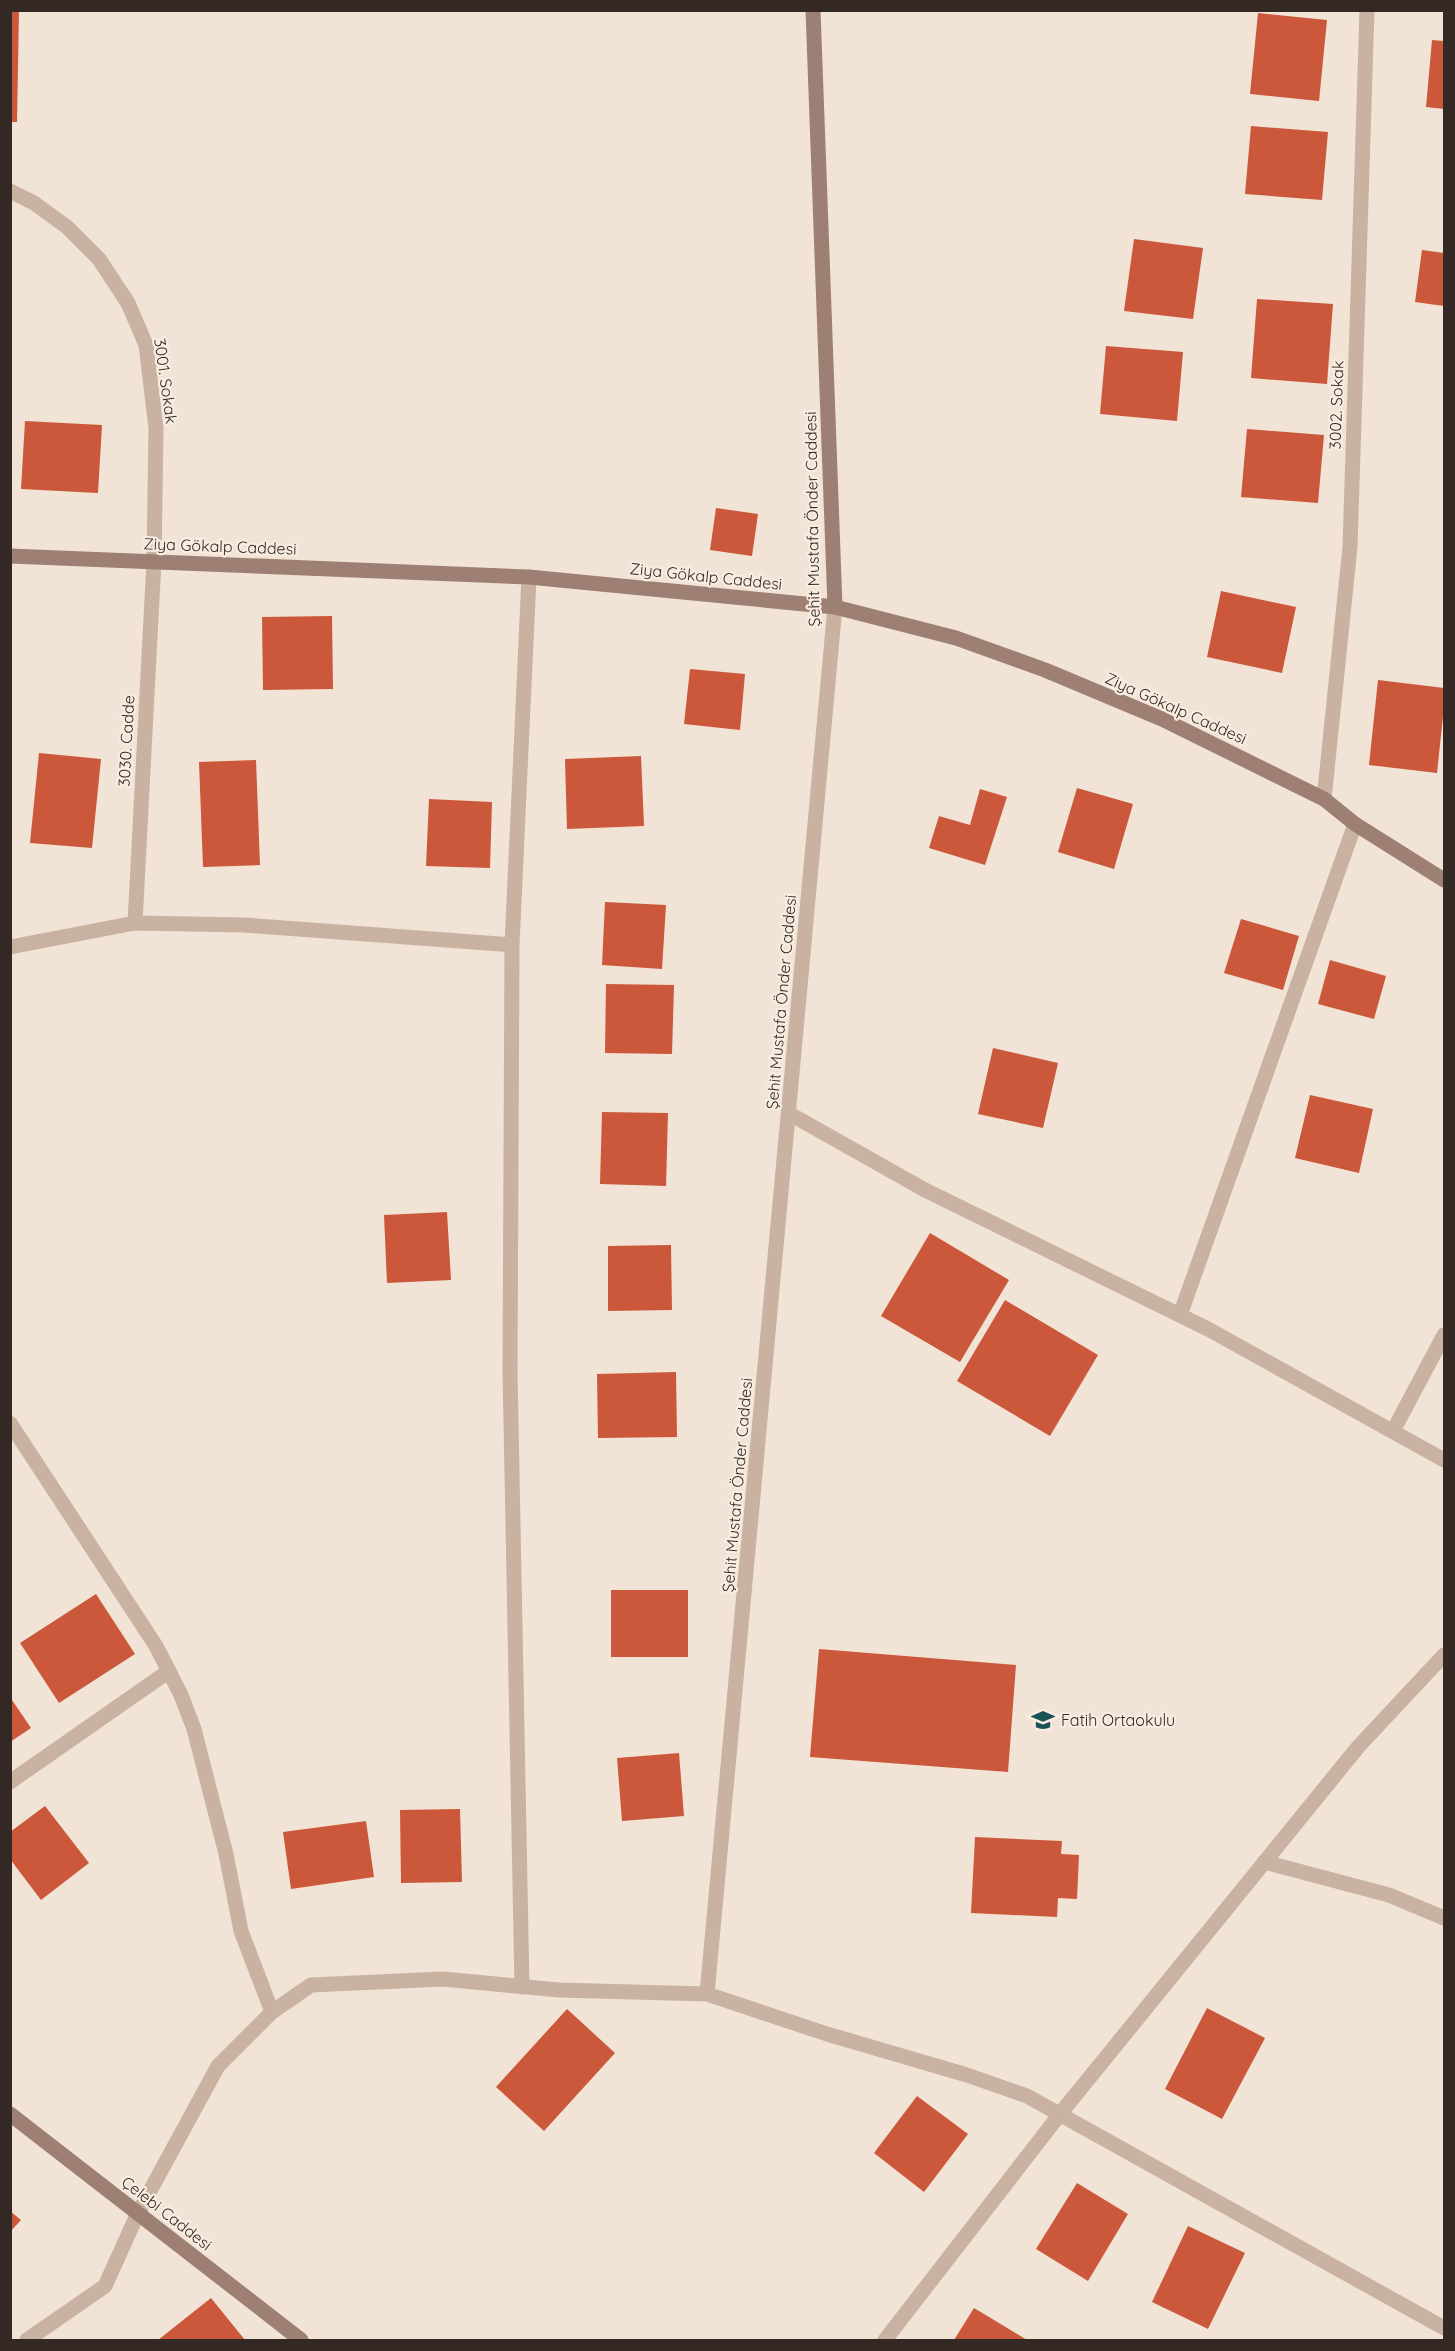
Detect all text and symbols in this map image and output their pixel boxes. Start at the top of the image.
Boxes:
street label: 3001. Sokak [150,337,182,425]
street label: 3002. Sokak [1324,360,1348,450]
street label: Şehit Mustafa Önder Caddesi [800,411,824,627]
street label: Ziya Gökalp Caddesi [143,533,297,559]
street label: Ziya Gökalp Caddesi [629,558,783,594]
street label: Ziya Gökalp Caddesi [1102,668,1250,748]
street label: 3030. Cadde [114,695,138,787]
street label: Şehit Mustafa Önder Caddesi [762,894,800,1110]
street label: Şehit Mustafa Önder Caddesi [718,1377,756,1593]
school or university icon: Fatih Ortaokulu [1030,1707,1056,1733]
place label: Fatih Ortaokulu [1061,1710,1175,1730]
street label: Çelebi Caddesi [118,2172,216,2254]

